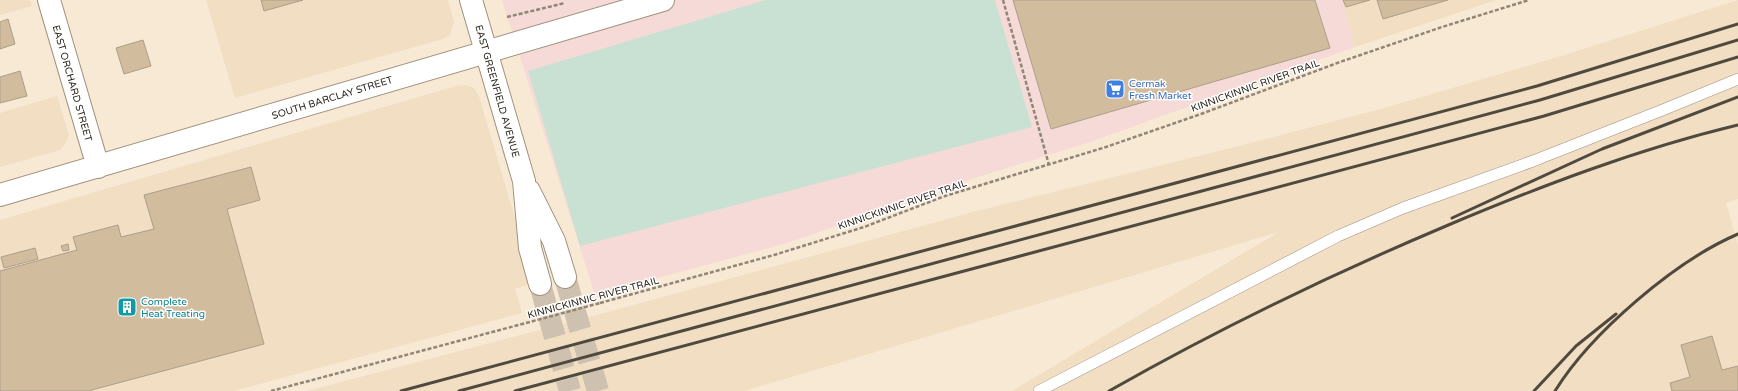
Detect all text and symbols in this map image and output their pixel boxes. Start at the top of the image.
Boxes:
street label: EAST ORCHARD STREET [50,24,94,143]
street label: EAST GREENFIELD AVENUE [472,24,522,159]
street label: KINNICKINNIC RIVER TRAIL [1190,57,1321,115]
street label: SOUTH BARCLAY STREET [270,74,394,122]
supermarket icon: Cermak Fresh Market [1104,78,1126,100]
place label: Cermak Fresh Market [1129,78,1192,102]
street label: KINNICKINNIC RIVER TRAIL [836,177,969,233]
street label: KINNICKINNIC RIVER TRAIL [526,275,661,321]
building icon: Complete Heat Treating [116,296,138,318]
place label: Complete Heat Treating [141,296,205,320]

